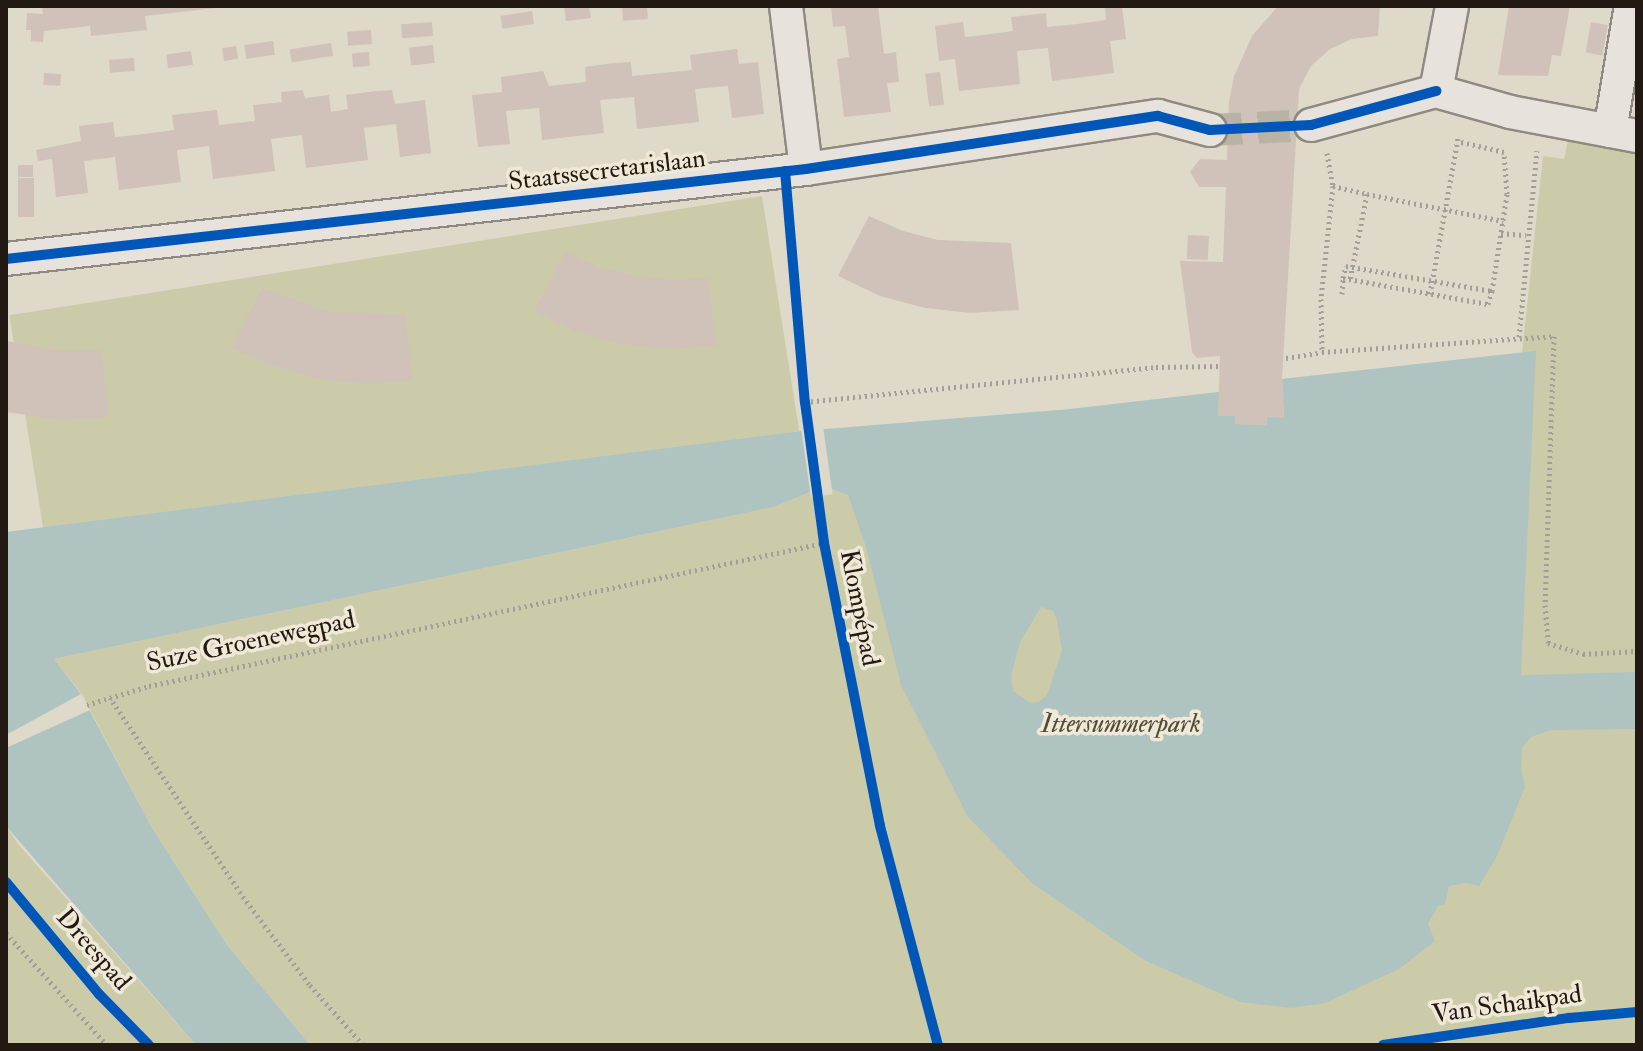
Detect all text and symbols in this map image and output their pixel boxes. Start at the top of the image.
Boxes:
street label: Staatssecretarislaan [507,143,707,199]
street label: Klompépad [832,547,886,669]
street label: Suze Groenewegpad [144,605,358,679]
park label: Ittersummerpark [1041,709,1201,741]
street label: Dreespad [49,903,137,997]
street label: Van Schaikpad [1430,979,1584,1031]

